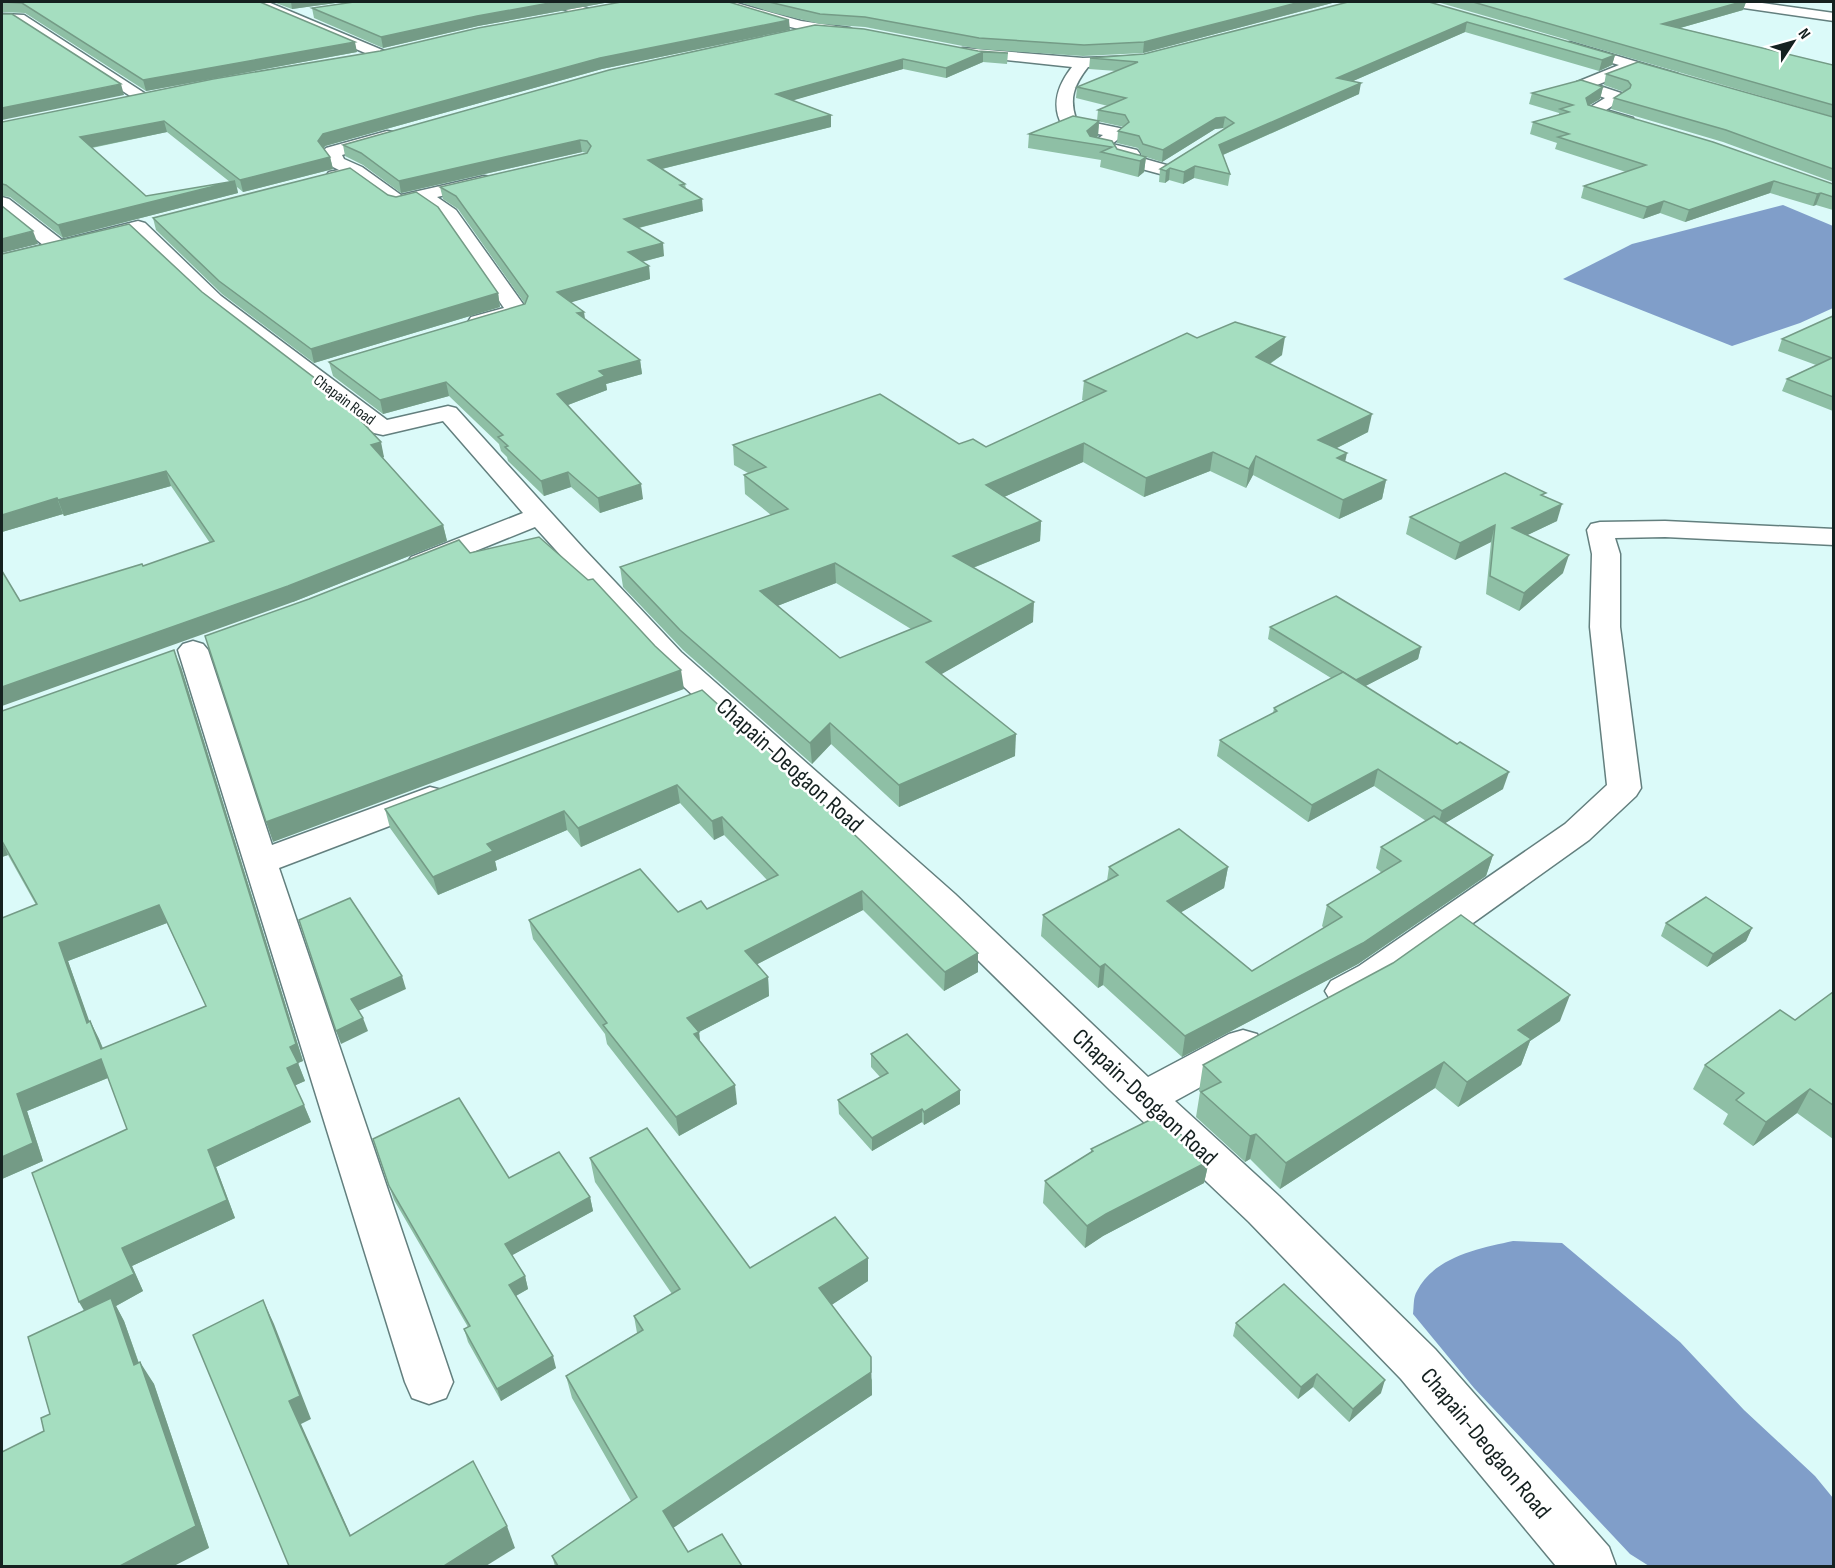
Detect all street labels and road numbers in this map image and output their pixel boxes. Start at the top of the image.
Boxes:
street label: Chapain Road [309,371,379,430]
street label: Chapain-Deogaon Road [710,692,869,839]
street label: Chapain-Deogaon Road [1066,1023,1223,1172]
street label: Chapain-Deogaon Road [1414,1362,1557,1525]

